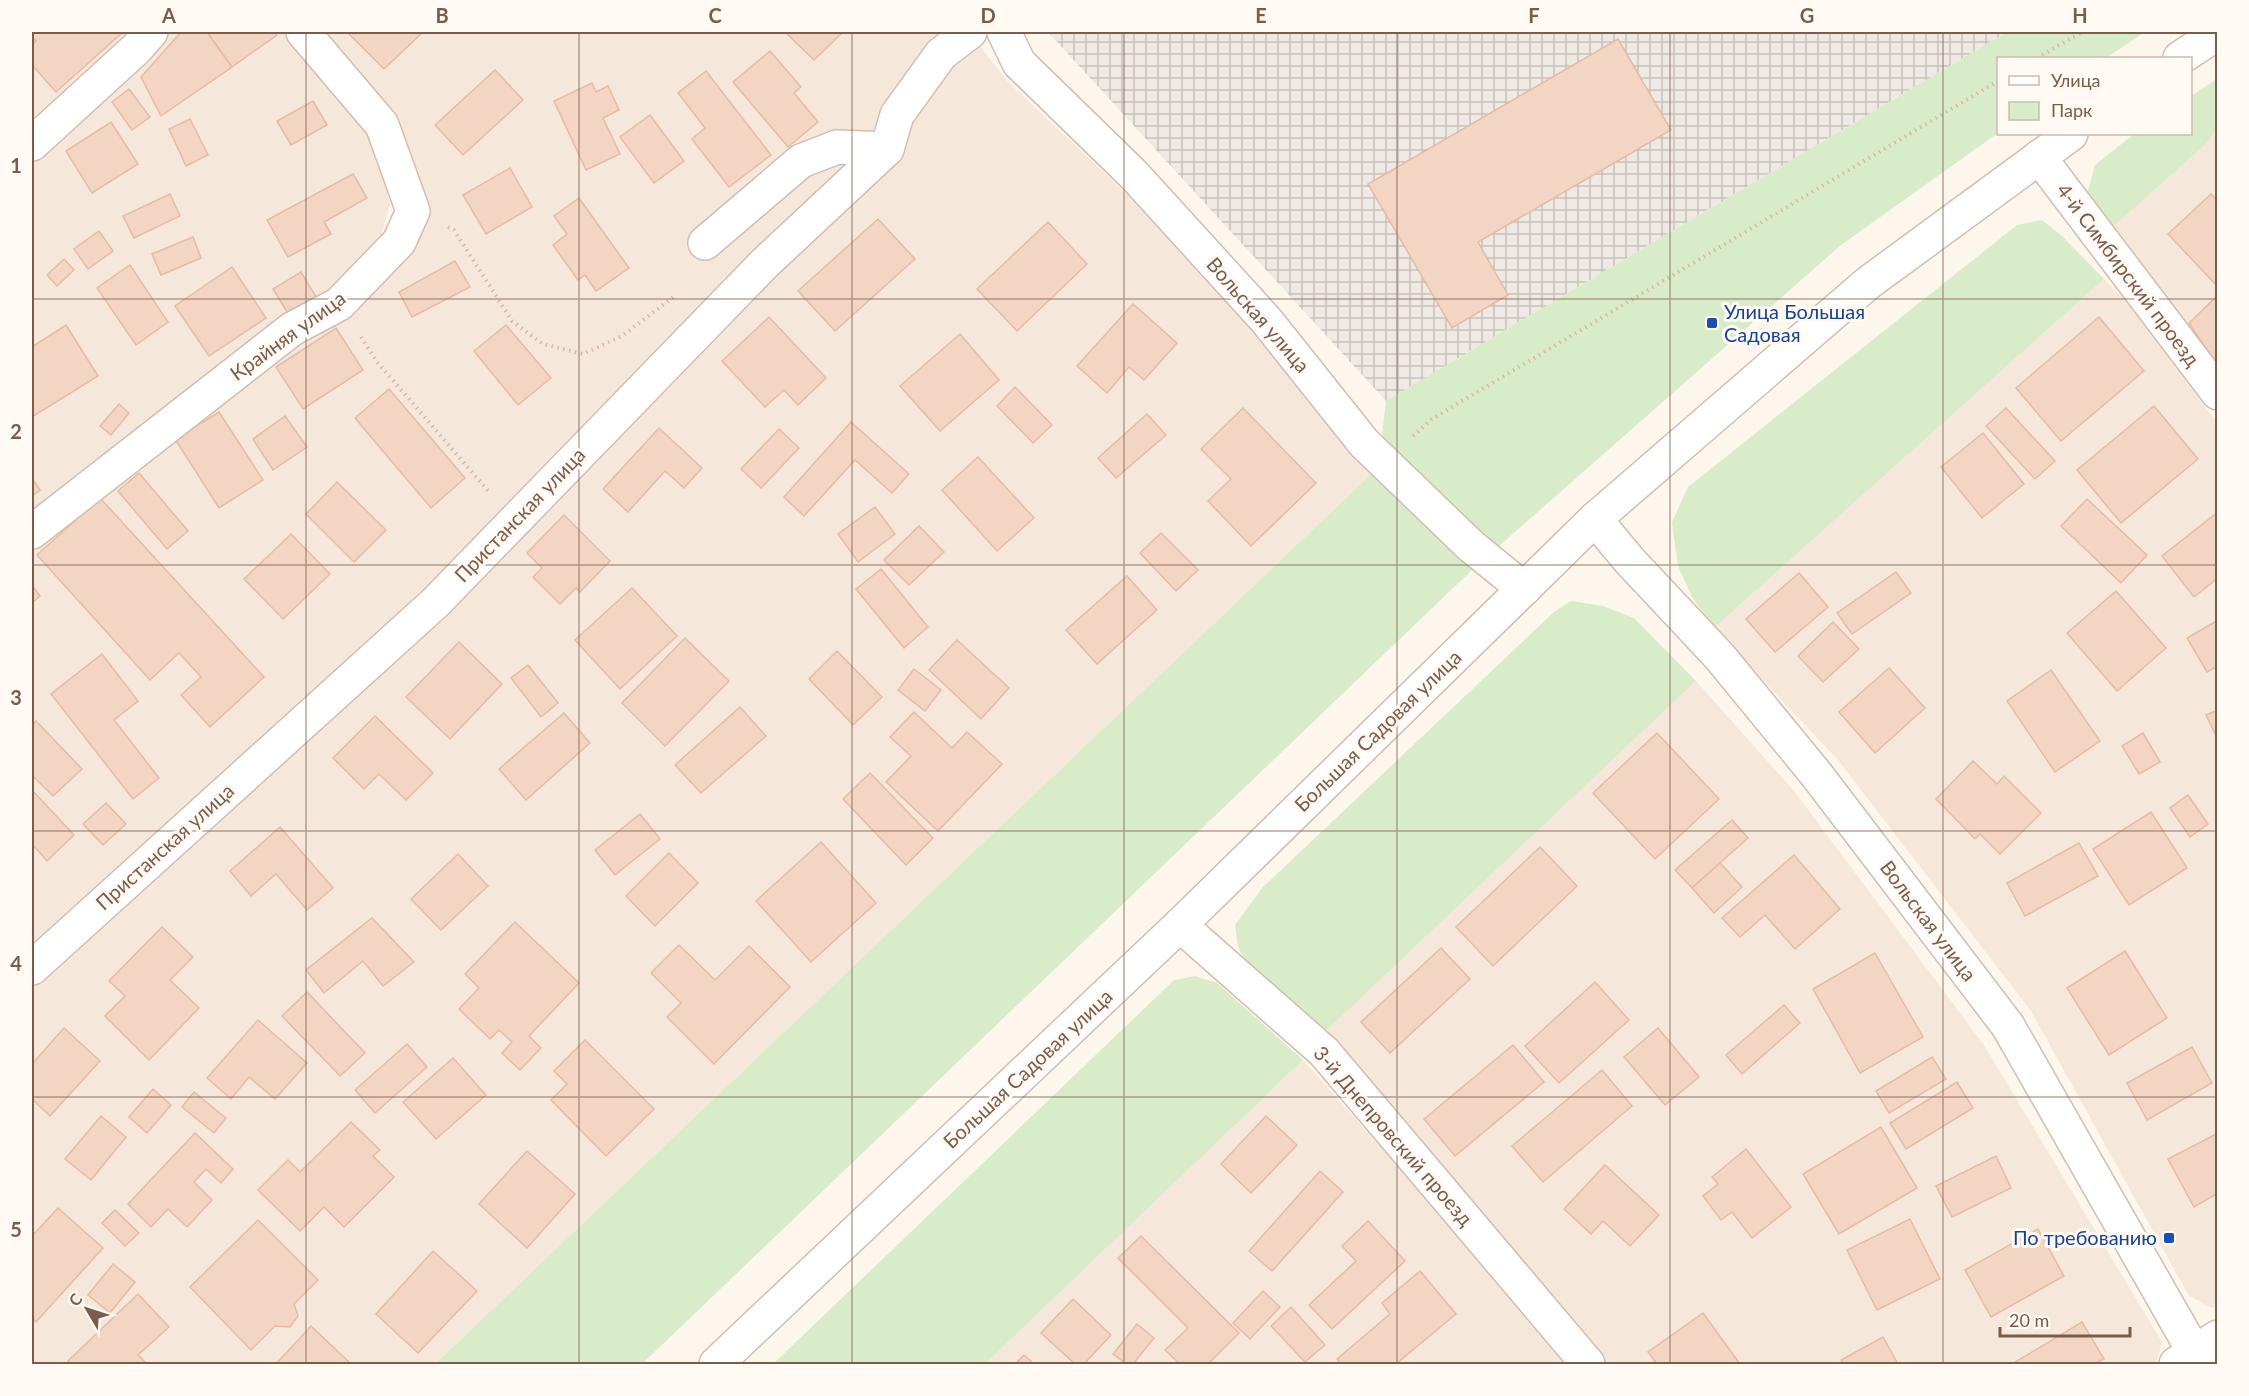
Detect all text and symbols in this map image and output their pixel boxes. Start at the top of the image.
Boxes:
text: A [161,3,176,27]
text: B [435,3,449,27]
text: C [708,3,722,27]
text: D [980,3,996,27]
text: E [1255,3,1267,27]
text: F [1528,3,1540,27]
text: G [1800,3,1814,27]
text: H [2072,3,2088,27]
legend [1997,57,2192,135]
text: Улица [2051,69,2101,91]
text: Парк [2051,99,2093,121]
text: 1 [10,153,22,177]
street label: 4-й Симбирский проезд [2052,178,2205,371]
street label: Вольская улица [1202,252,1315,377]
street label: Крайняя улица [225,285,350,385]
place label: Улица Большая Садовая [1724,299,1865,346]
marker: Улица Большая Садовая [1705,316,1719,330]
text: 2 [10,419,22,443]
street label: Пристанская улица [449,442,590,586]
street label: Большая Садовая улица [1289,644,1466,816]
text: 3 [10,685,22,709]
street label: Пристанская улица [90,778,238,915]
street label: Вольская улица [1876,855,1982,985]
text: 4 [10,951,22,975]
street label: Большая Садовая улица [938,984,1117,1153]
street label: 3-й Днепровский проезд [1309,1041,1478,1230]
text: 5 [10,1217,22,1241]
place label: По требованию [2013,1225,2157,1249]
marker: По требованию [2162,1231,2176,1245]
north arrow [57,1279,117,1339]
text: С [64,1289,86,1309]
scale bar [2000,1300,2130,1338]
text: 20 m [2009,1309,2049,1331]

